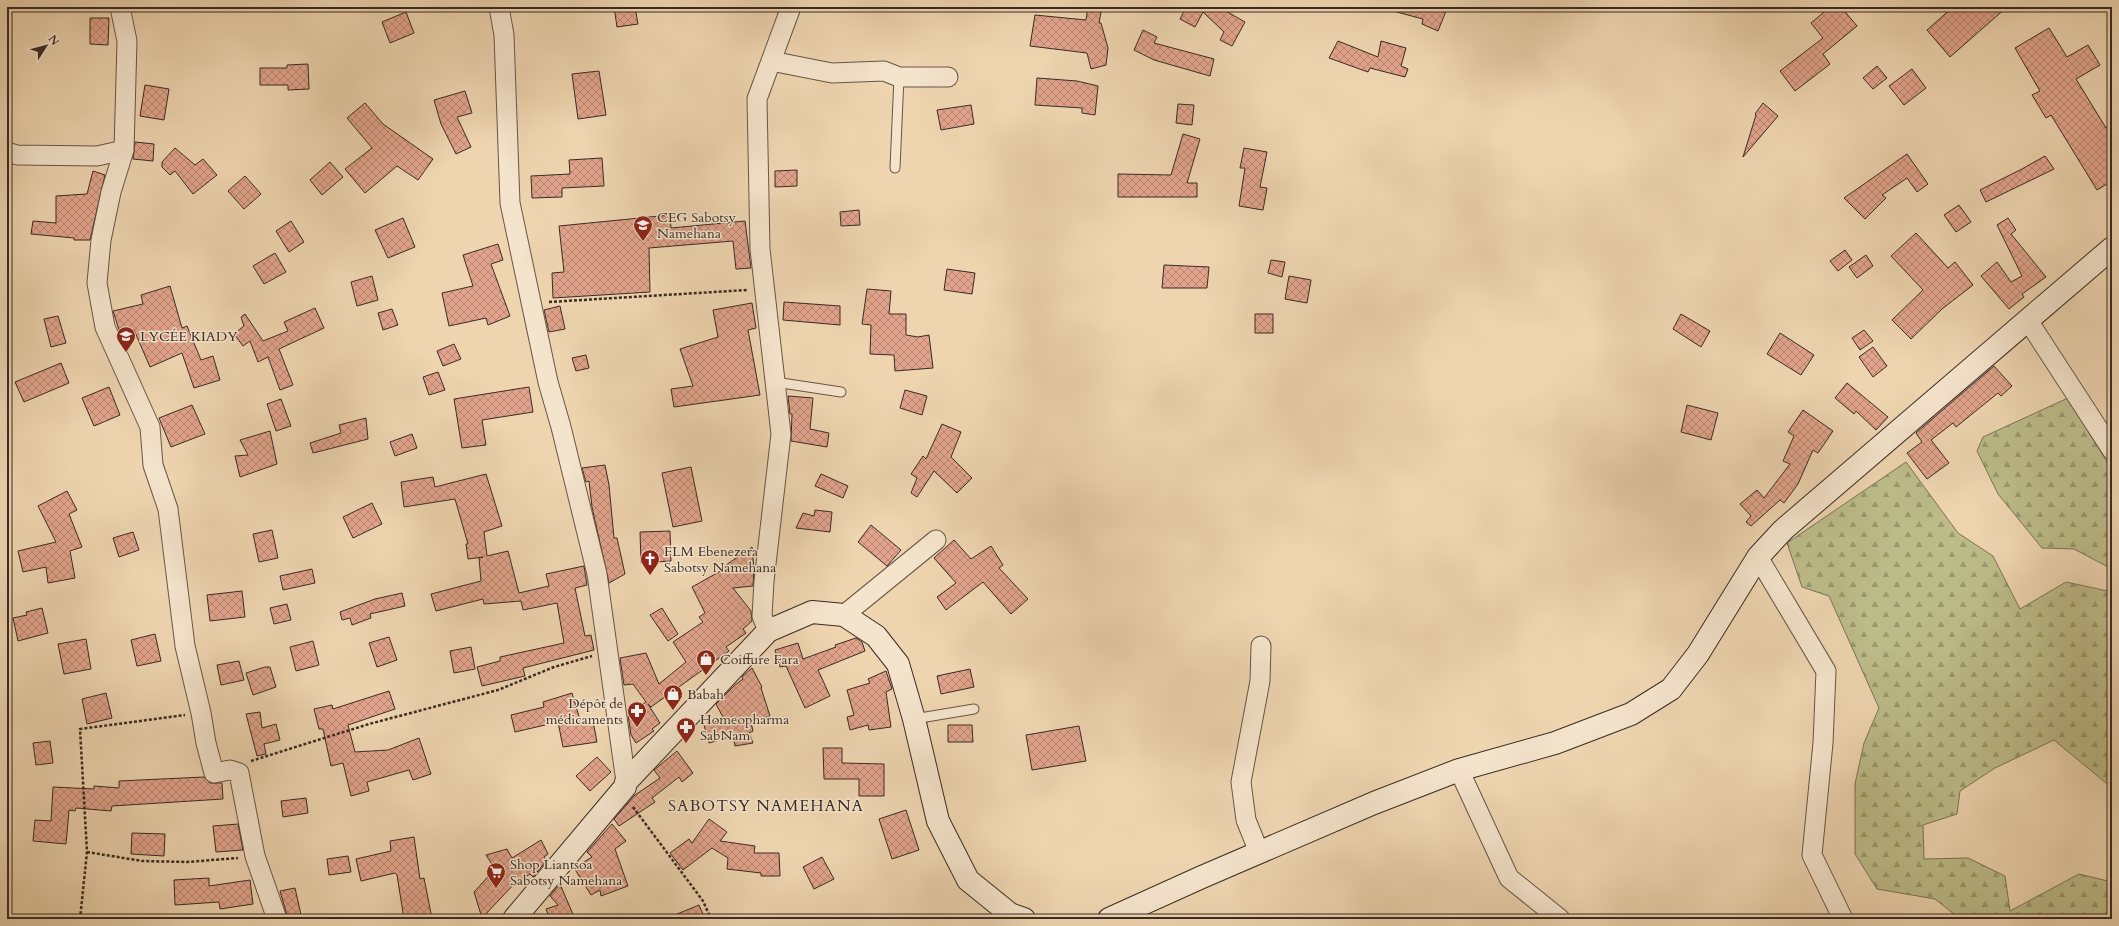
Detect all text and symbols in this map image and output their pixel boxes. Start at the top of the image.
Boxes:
north arrow [26,26,66,66]
text: N [45,32,63,49]
place label: CEG Sabotsy Namehana [657,208,736,243]
school or university icon: CEG Sabotsy Namehana [632,214,654,242]
school or university icon: LYCÉE KIADY [115,325,137,353]
place label: LYCÉE KIADY [140,327,238,346]
place label: FLM Ebenezera Sabotsy Namehana [664,542,776,577]
church icon: FLM Ebenezera Sabotsy Namehana [639,548,661,576]
shop icon: Coiffure Fara [695,648,717,676]
place label: Coiffure Fara [720,650,799,669]
shop icon: Babah [662,683,684,711]
place label: Babah [687,685,724,704]
place label: Dépôt de médicaments [546,694,623,729]
pharmacy icon: Dépôt de médicaments [626,700,648,728]
place label: Homeopharma SabNam [700,710,789,745]
pharmacy icon: Homeopharma SabNam [675,716,697,744]
district label: SABOTSY NAMEHANA [668,795,864,817]
place label: Shop Liantsoa Sabotsy Namehana [510,855,622,890]
supermarket icon: Shop Liantsoa Sabotsy Namehana [485,861,507,889]

